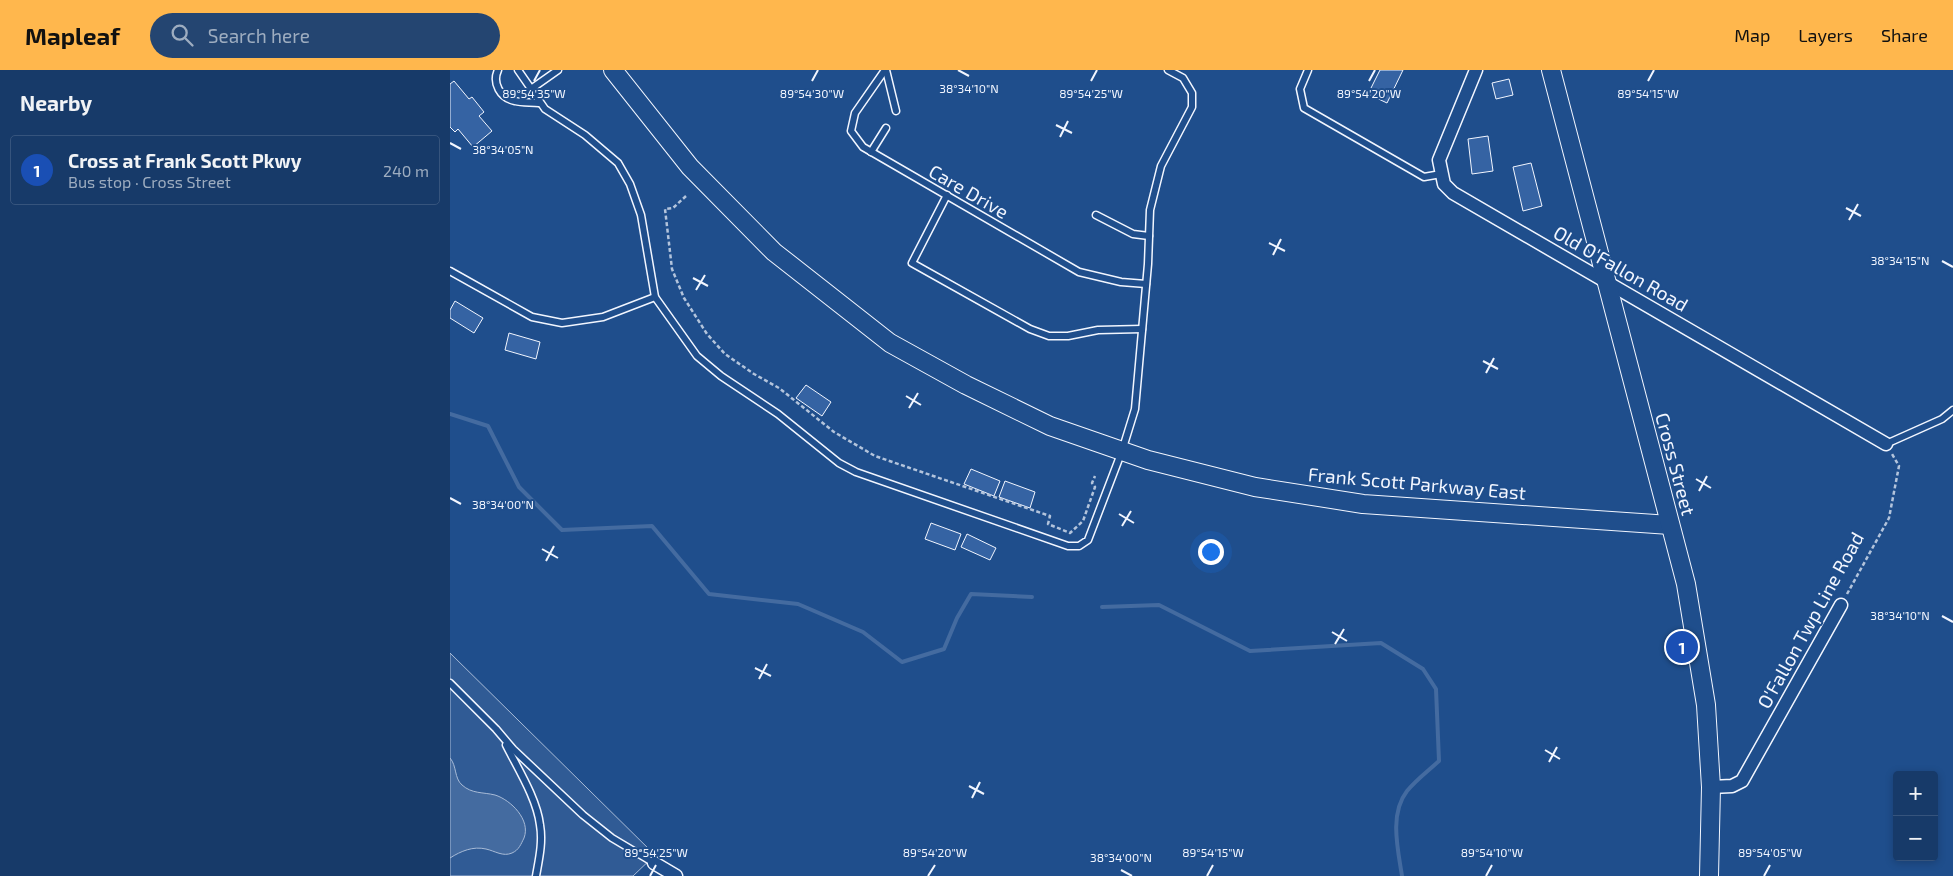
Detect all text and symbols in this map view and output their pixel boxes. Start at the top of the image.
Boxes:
search box [150,13,500,58]
text: Mapleaf [25,21,120,50]
icon: search [168,21,196,49]
text: Search here [208,24,310,47]
text: Map [1734,24,1770,46]
text: Layers [1798,24,1853,46]
text: Share [1881,24,1928,46]
text: 38°34'10"N [939,81,999,95]
text: 89°54'35"W [502,86,566,100]
text: 89°54'30"W [780,86,844,100]
text: 89°54'25"W [1059,86,1123,100]
text: 89°54'20"W [1337,86,1401,100]
text: 89°54'15"W [1617,86,1679,100]
text: Nearby [20,90,92,115]
text: 38°34'05"N [472,142,534,156]
text: Cross at Frank Scott Pkwy [68,149,301,172]
street label: Care Drive [925,159,1013,223]
text: 1 [34,161,40,180]
text: 240 m [383,161,429,180]
text: Bus stop · Cross Street [68,172,231,191]
street label: Old O'Fallon Road [1550,220,1692,316]
text: 38°34'15"N [1871,253,1929,267]
street label: Cross Street [1651,410,1701,518]
street label: Frank Scott Parkway East [1307,462,1527,504]
text: 38°34'00"N [472,497,534,511]
street label: O'Fallon Twp Line Road [1752,528,1868,712]
your location [1198,539,1224,565]
text: 38°34'10"N [1870,608,1930,622]
pin: 1 [1666,628,1698,666]
map controls [1893,771,1938,861]
button: + [1893,771,1938,816]
button: − [1893,816,1938,861]
text: 89°54'25"W [624,845,688,859]
text: 89°54'20"W [903,845,967,859]
text: 89°54'15"W [1182,845,1244,859]
text: 89°54'10"W [1461,845,1523,859]
text: 89°54'05"W [1738,845,1802,859]
text: 38°34'00"N [1090,850,1152,864]

